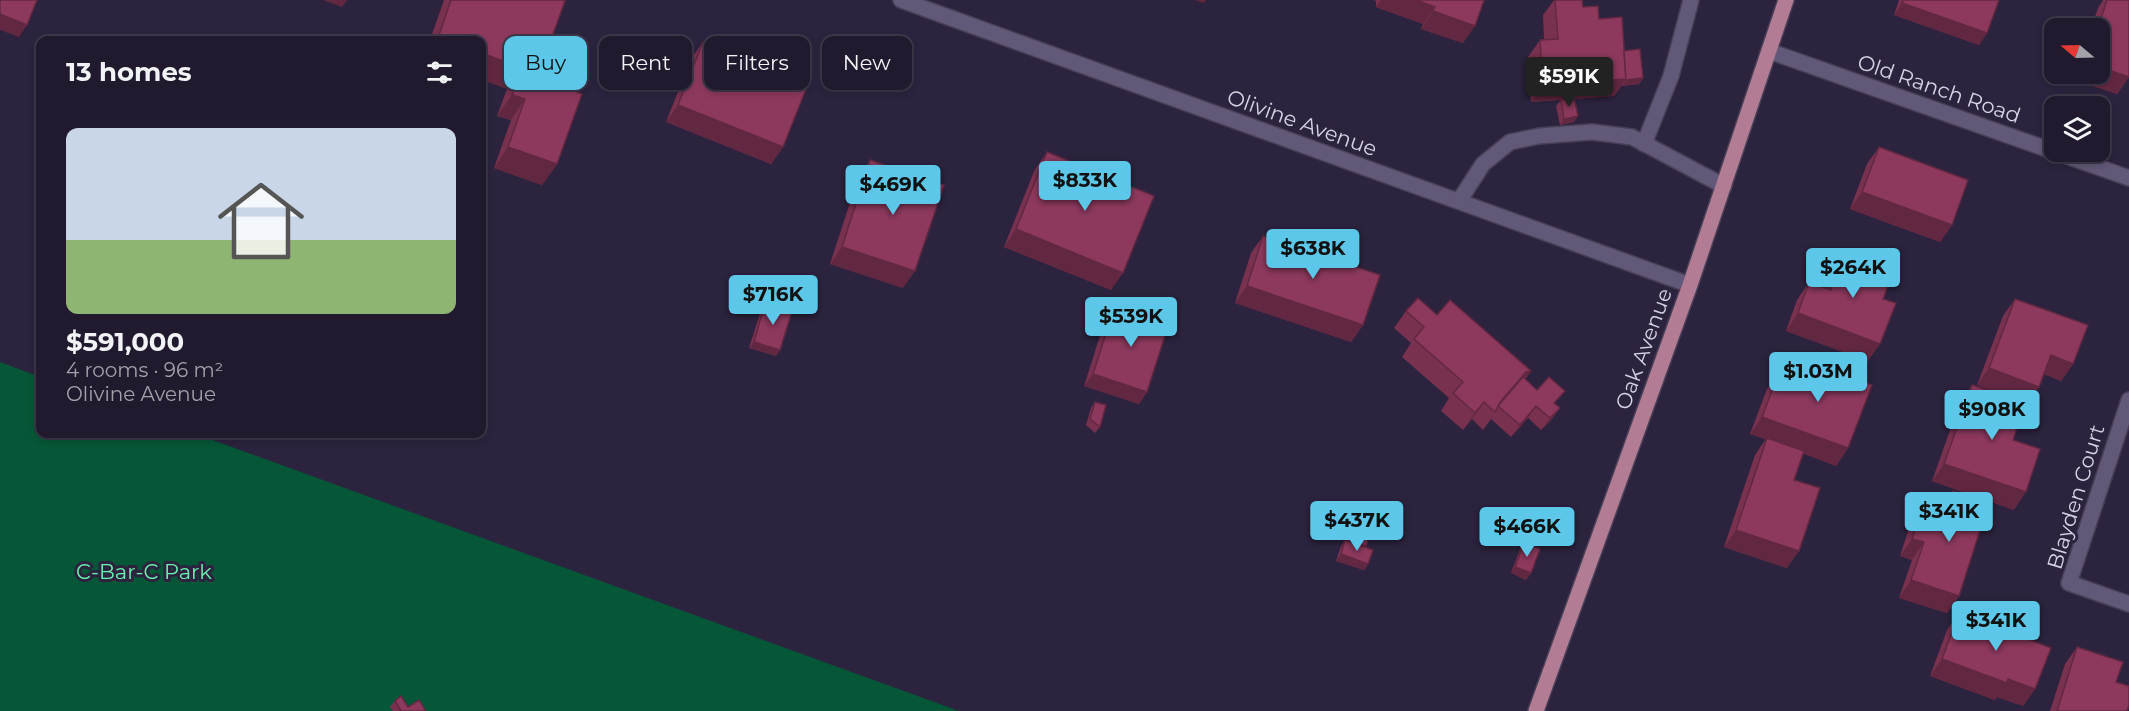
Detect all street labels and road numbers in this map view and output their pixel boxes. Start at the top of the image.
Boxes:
street label: Old Ranch Road [1854,49,2024,128]
street label: Olivine Avenue [1224,84,1380,161]
street label: Oak Avenue [1610,285,1677,413]
street label: Blayden Court [2042,421,2109,572]

